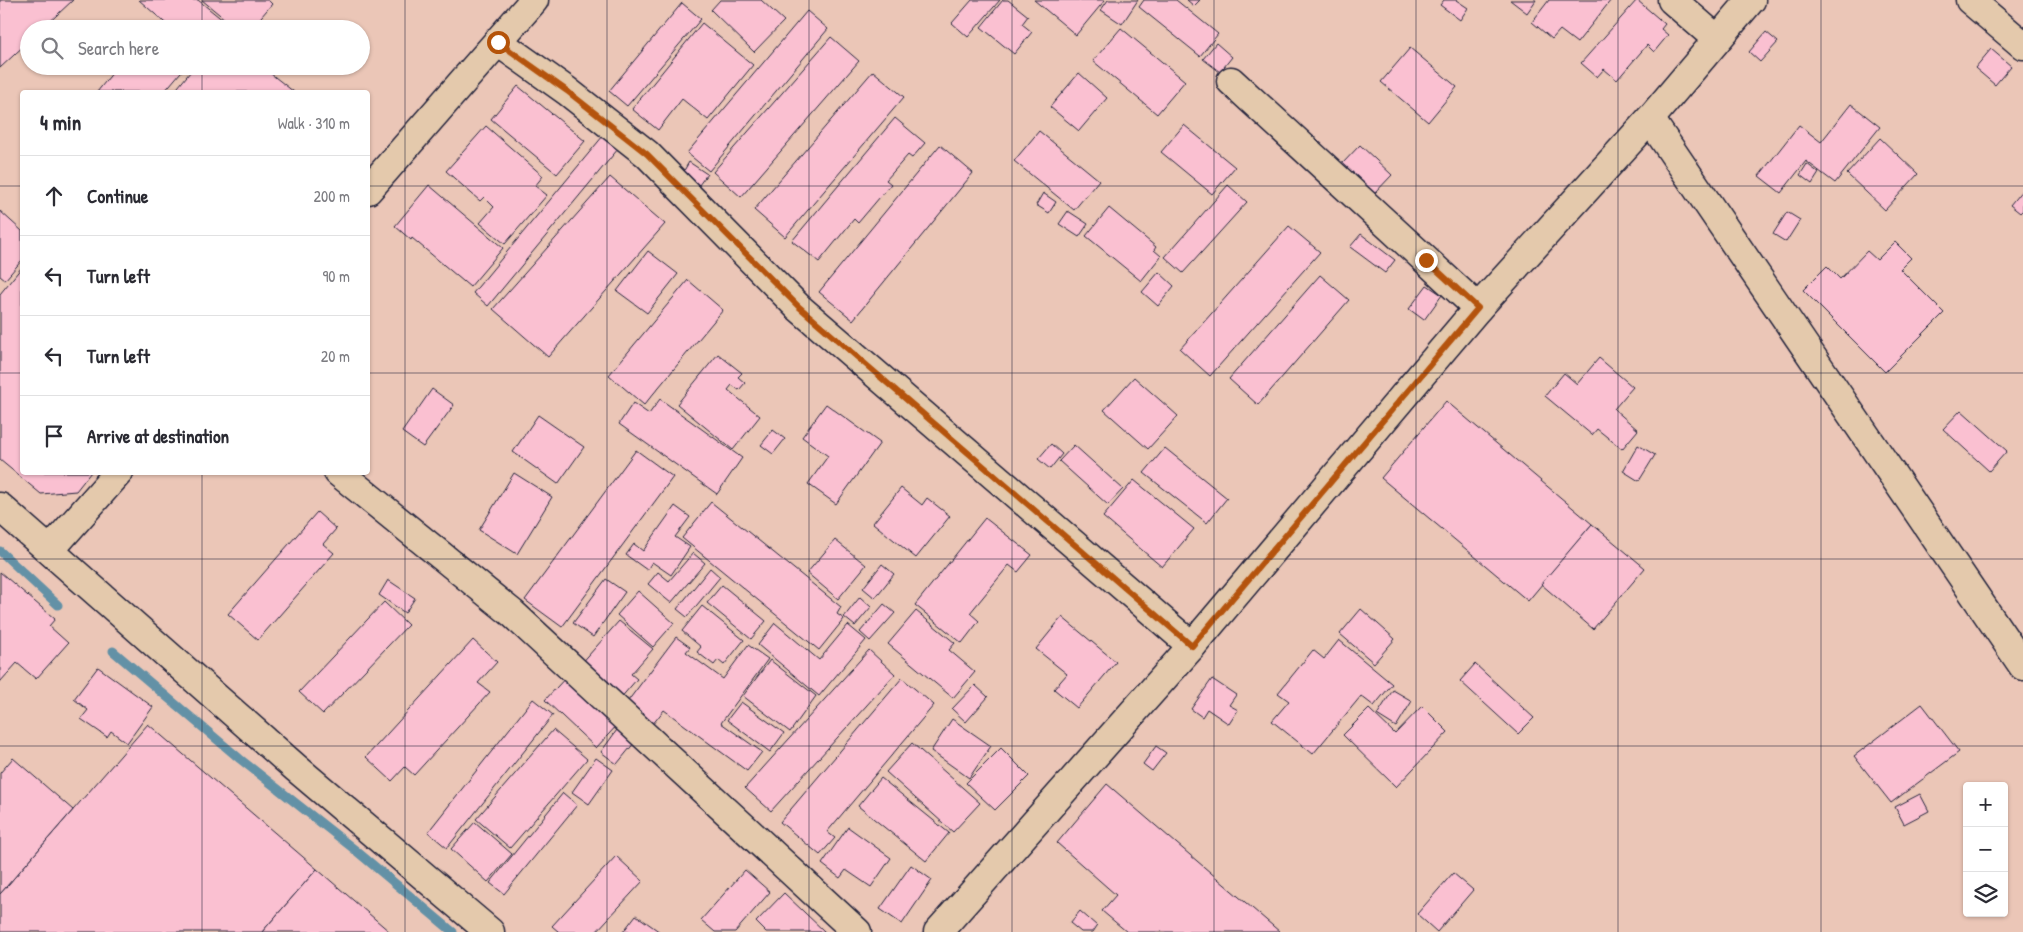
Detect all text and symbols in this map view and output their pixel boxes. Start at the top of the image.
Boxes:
search box [20,20,370,75]
route start [487,31,510,54]
icon: search [38,34,66,62]
text: Search here [78,35,159,61]
text: 4 min [40,108,81,137]
text: Walk · 310 m [278,112,350,134]
icon: ahead [40,182,68,210]
text: Continue [87,183,148,209]
text: 200 m [314,185,350,207]
route end [1415,249,1438,272]
icon: left [40,262,68,290]
text: Turn left [87,263,150,289]
text: 90 m [322,265,350,287]
icon: left [40,342,68,370]
text: Turn left [87,343,150,369]
text: 20 m [321,345,350,367]
icon: arrive [40,422,68,450]
text: Arrive at destination [87,423,229,449]
map controls [1963,782,2008,917]
button: + [1963,782,2008,827]
button: − [1963,827,2008,872]
button: layers [1963,872,2008,917]

